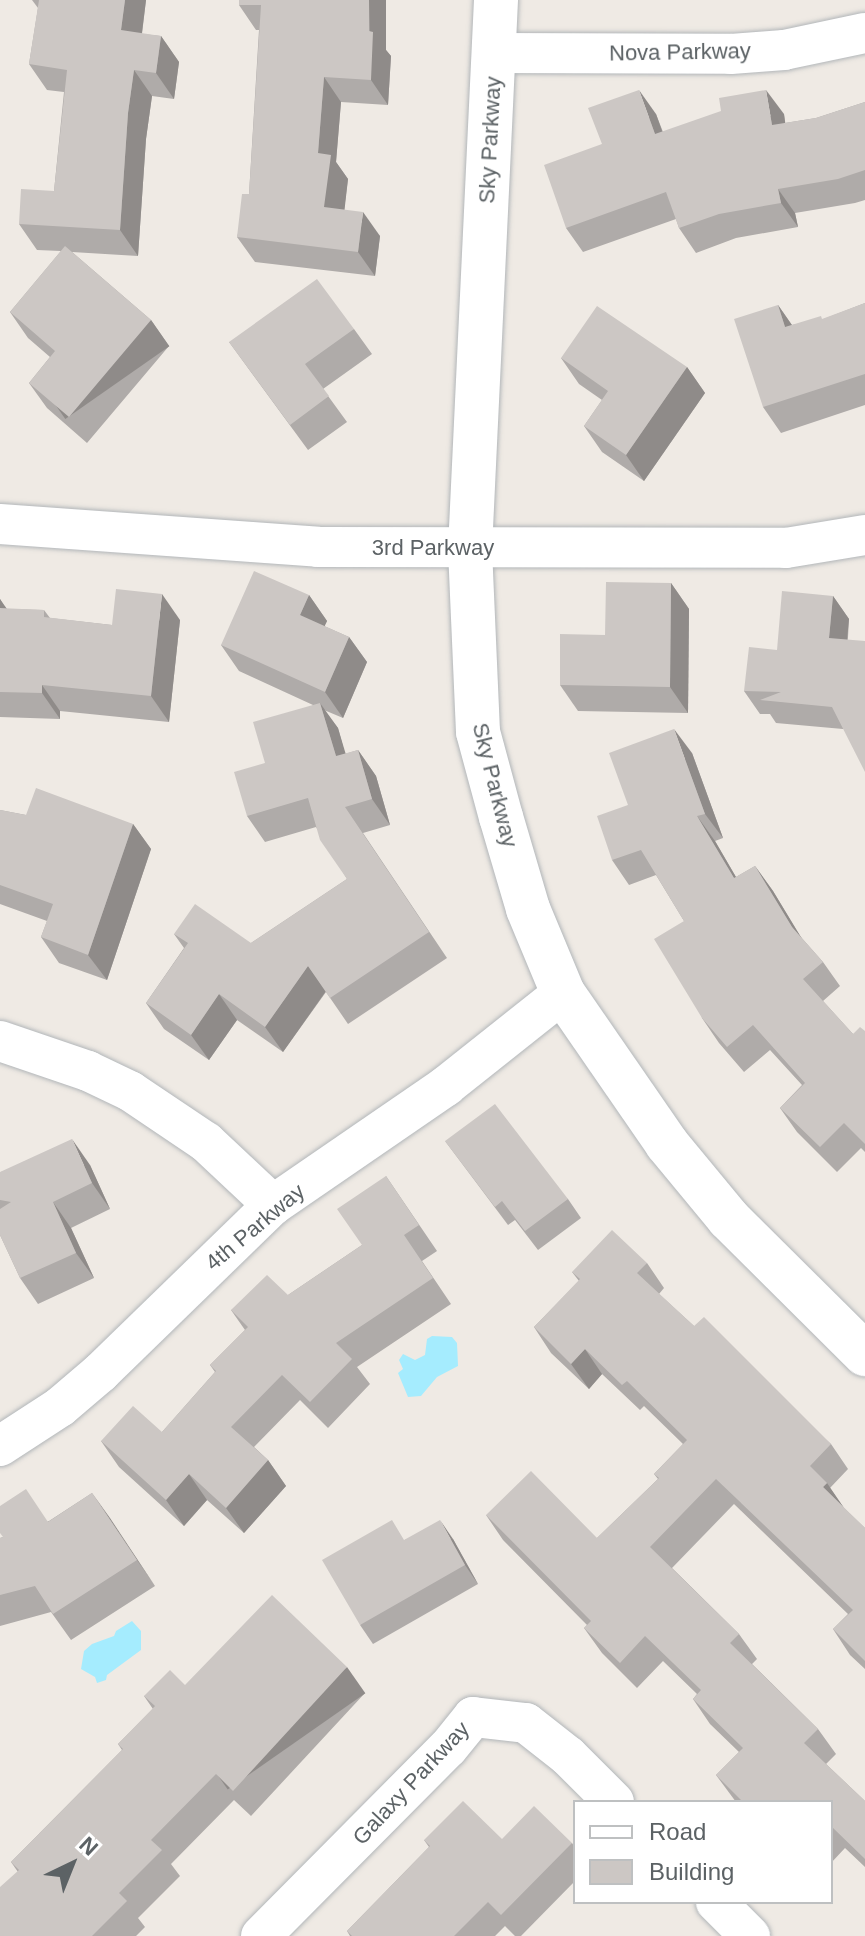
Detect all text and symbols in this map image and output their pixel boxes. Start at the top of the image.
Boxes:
street label: Nova Parkway [609,38,751,66]
street label: Sky Parkway [473,76,507,204]
street label: 3rd Parkway [372,535,494,561]
street label: Sky Parkway [467,720,523,850]
street label: 4th Parkway [200,1178,310,1276]
street label: Galaxy Parkway [347,1716,475,1850]
legend [573,1800,833,1904]
text: Road [649,1818,706,1845]
north arrow [32,1824,112,1904]
text: N [74,1832,103,1861]
text: Building [649,1858,734,1885]

